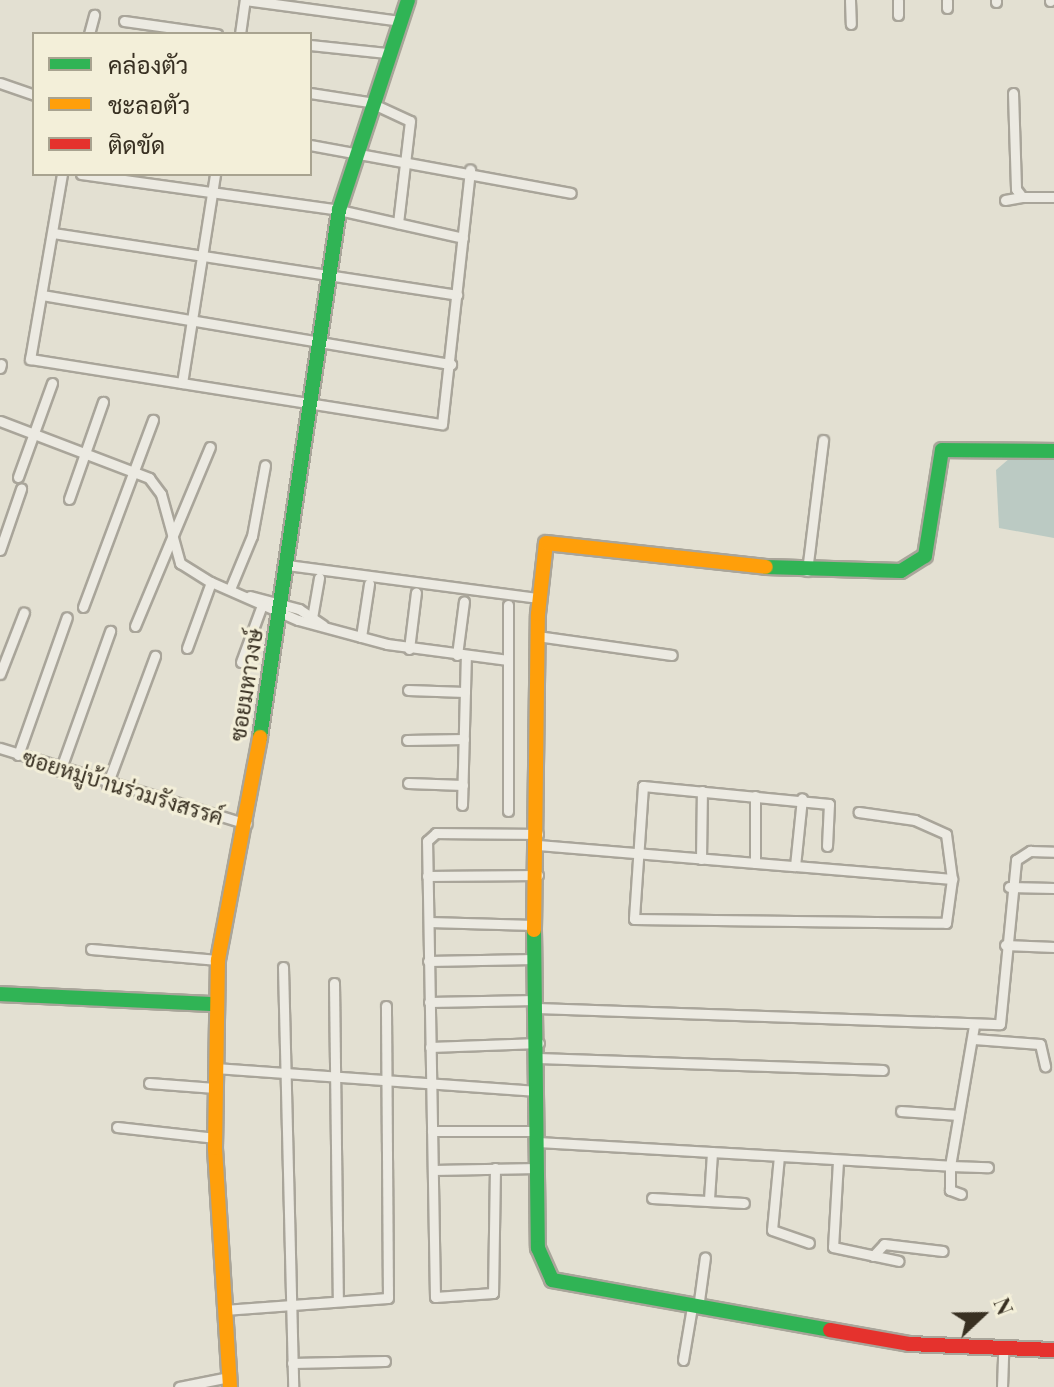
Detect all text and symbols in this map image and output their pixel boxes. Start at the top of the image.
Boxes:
legend [32,32,312,176]
text: คล่องตัว [108,48,188,80]
text: ชะลอตัว [108,88,190,120]
text: ติดขัด [108,128,165,160]
street label: ซอยมหาวงษ์ [224,627,268,743]
street label: ซอยหมู่บ้านร่วมรังสรรค์ [19,744,227,830]
north arrow [942,1275,1022,1355]
text: N [987,1293,1021,1319]

